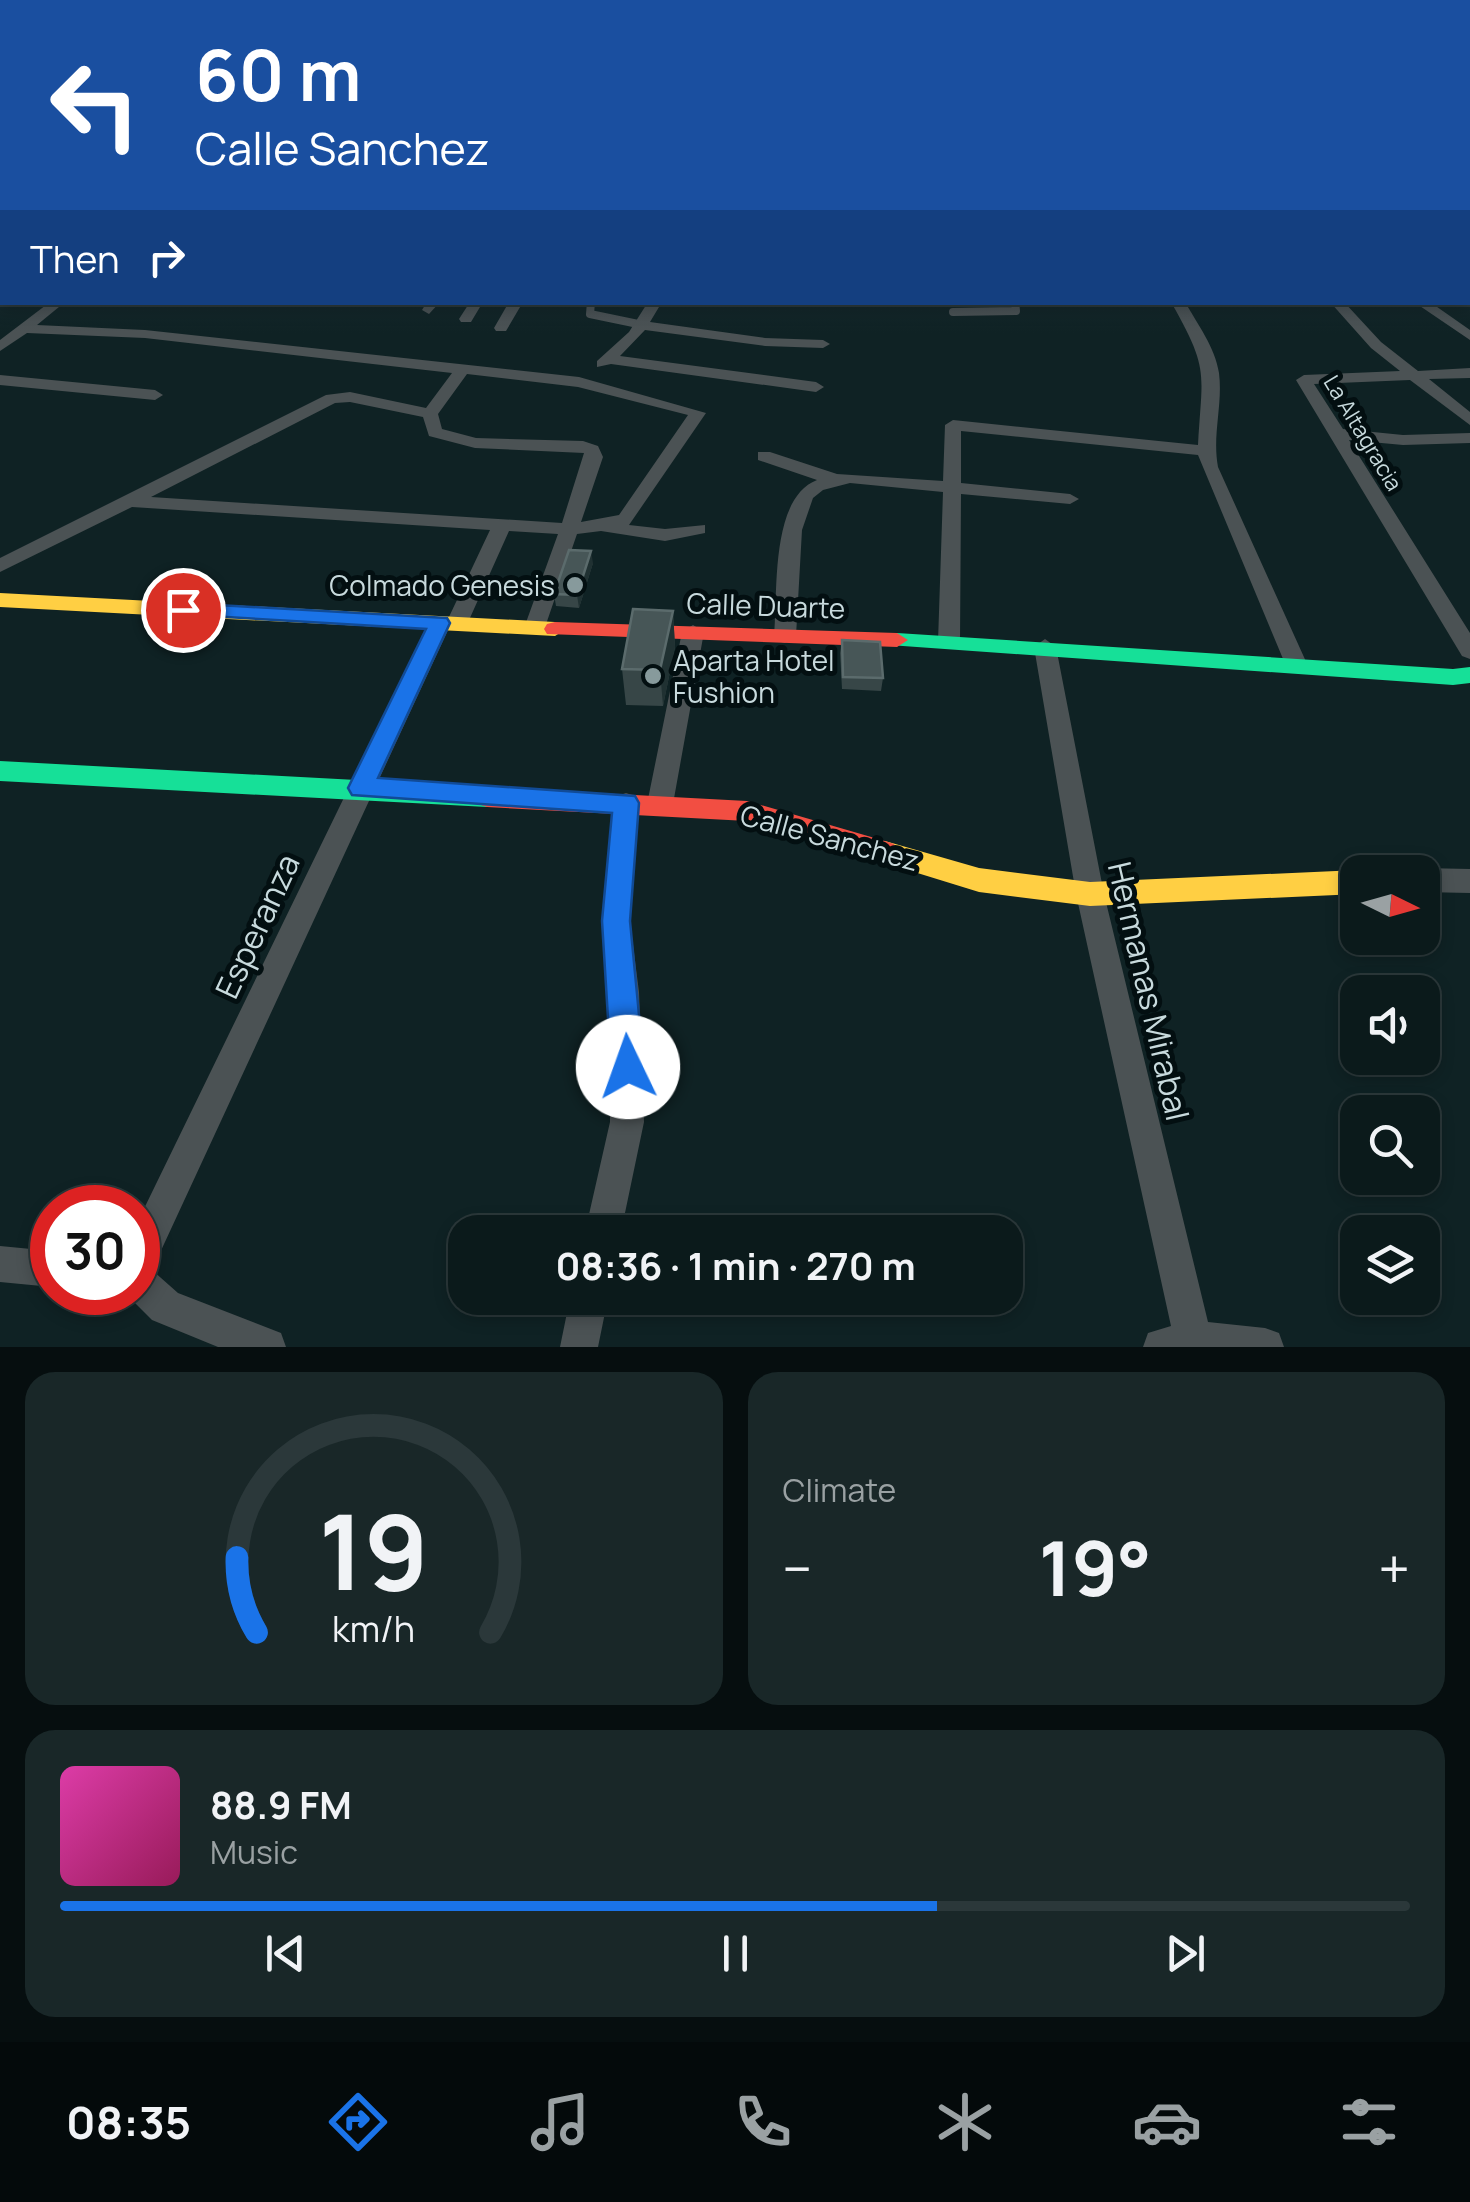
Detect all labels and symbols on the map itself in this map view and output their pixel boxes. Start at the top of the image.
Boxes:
street label: La Altagracia [1317,370,1409,496]
place label: Colmado Genesis [329,566,555,604]
pin [141,568,226,653]
marker: Colmado Genesis [564,574,586,596]
street label: Calle Duarte [686,583,846,627]
place label: Aparta Hotel Fushion [673,641,835,711]
marker: Aparta Hotel Fushion [642,665,664,687]
street label: Calle Sanchez [737,795,923,879]
street label: Esperanza [204,847,310,1005]
north arrow [1340,855,1440,955]
street label: Hermanas Mirabal [1098,857,1200,1125]
position arrow [576,1015,680,1119]
speed limit sign: 30 [30,1185,160,1315]

